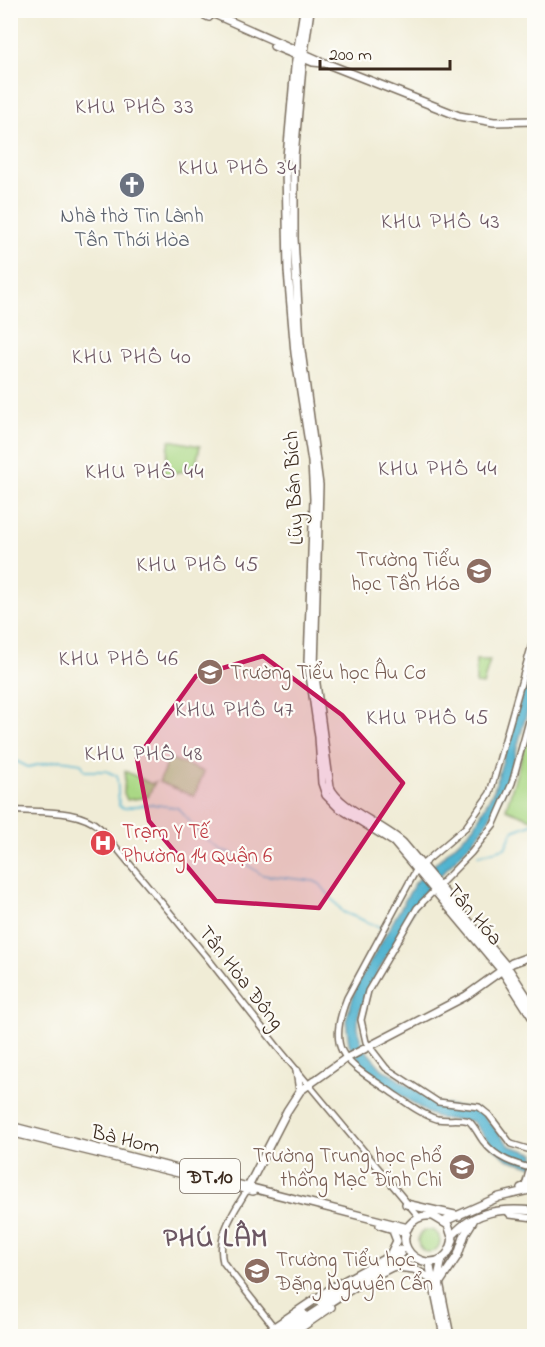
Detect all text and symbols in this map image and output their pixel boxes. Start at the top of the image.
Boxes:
scale bar [320,33,450,71]
text: 200 m [329,43,372,69]
district label: KHU PHỐ 33 [75,92,195,124]
district label: KHU PHỐ 34 [178,153,298,185]
church icon: Nhà thờ Tin Lành Tân Thới Hòa [117,170,147,200]
place label: Nhà thờ Tin Lành Tân Thới Hòa [60,202,204,256]
district label: KHU PHỐ 43 [381,207,501,239]
district label: KHU PHỐ 40 [72,342,192,374]
street label: Lũy Bán Bích [277,430,315,546]
district label: KHU PHỐ 44 [378,454,498,486]
district label: KHU PHỐ 44 [85,457,205,489]
place label: Trường Tiểu học Tân Hóa [351,546,460,600]
district label: KHU PHỐ 45 [136,550,260,582]
school or university icon: Trường Tiểu học Tân Hóa [464,556,494,586]
district label: KHU PHỐ 46 [59,644,179,676]
school or university icon: Trường Tiểu học Âu Cơ [195,657,225,687]
place label: Trường Tiểu học Âu Cơ [230,657,426,691]
district label: KHU PHỐ 47 [175,695,295,727]
district label: KHU PHỐ 45 [366,703,490,735]
district label: KHU PHỐ 48 [84,739,204,771]
place label: Trạm Y Tế Phường 14 Quận 6 [122,818,272,874]
hospital icon: Trạm Y Tế Phường 14 Quận 6 [88,828,118,858]
street label: Tân Hóa [438,878,509,953]
street label: Tân Hòa Đông [189,920,291,1038]
street label: Bà Hom [87,1118,163,1164]
place label: Trường Trung học phổ thông Mạc Đĩnh Chi [253,1142,442,1198]
school or university icon: Trường Trung học phổ thông Mạc Đĩnh Chi [447,1152,477,1182]
road number: ĐT.10 [180,1159,240,1193]
district label: PHÚ LÂM [163,1220,269,1259]
place label: Trường Tiểu học Đặng Nguyên Cẩn [275,1246,433,1302]
school or university icon: Trường Tiểu học Đặng Nguyên Cẩn [242,1256,272,1286]

